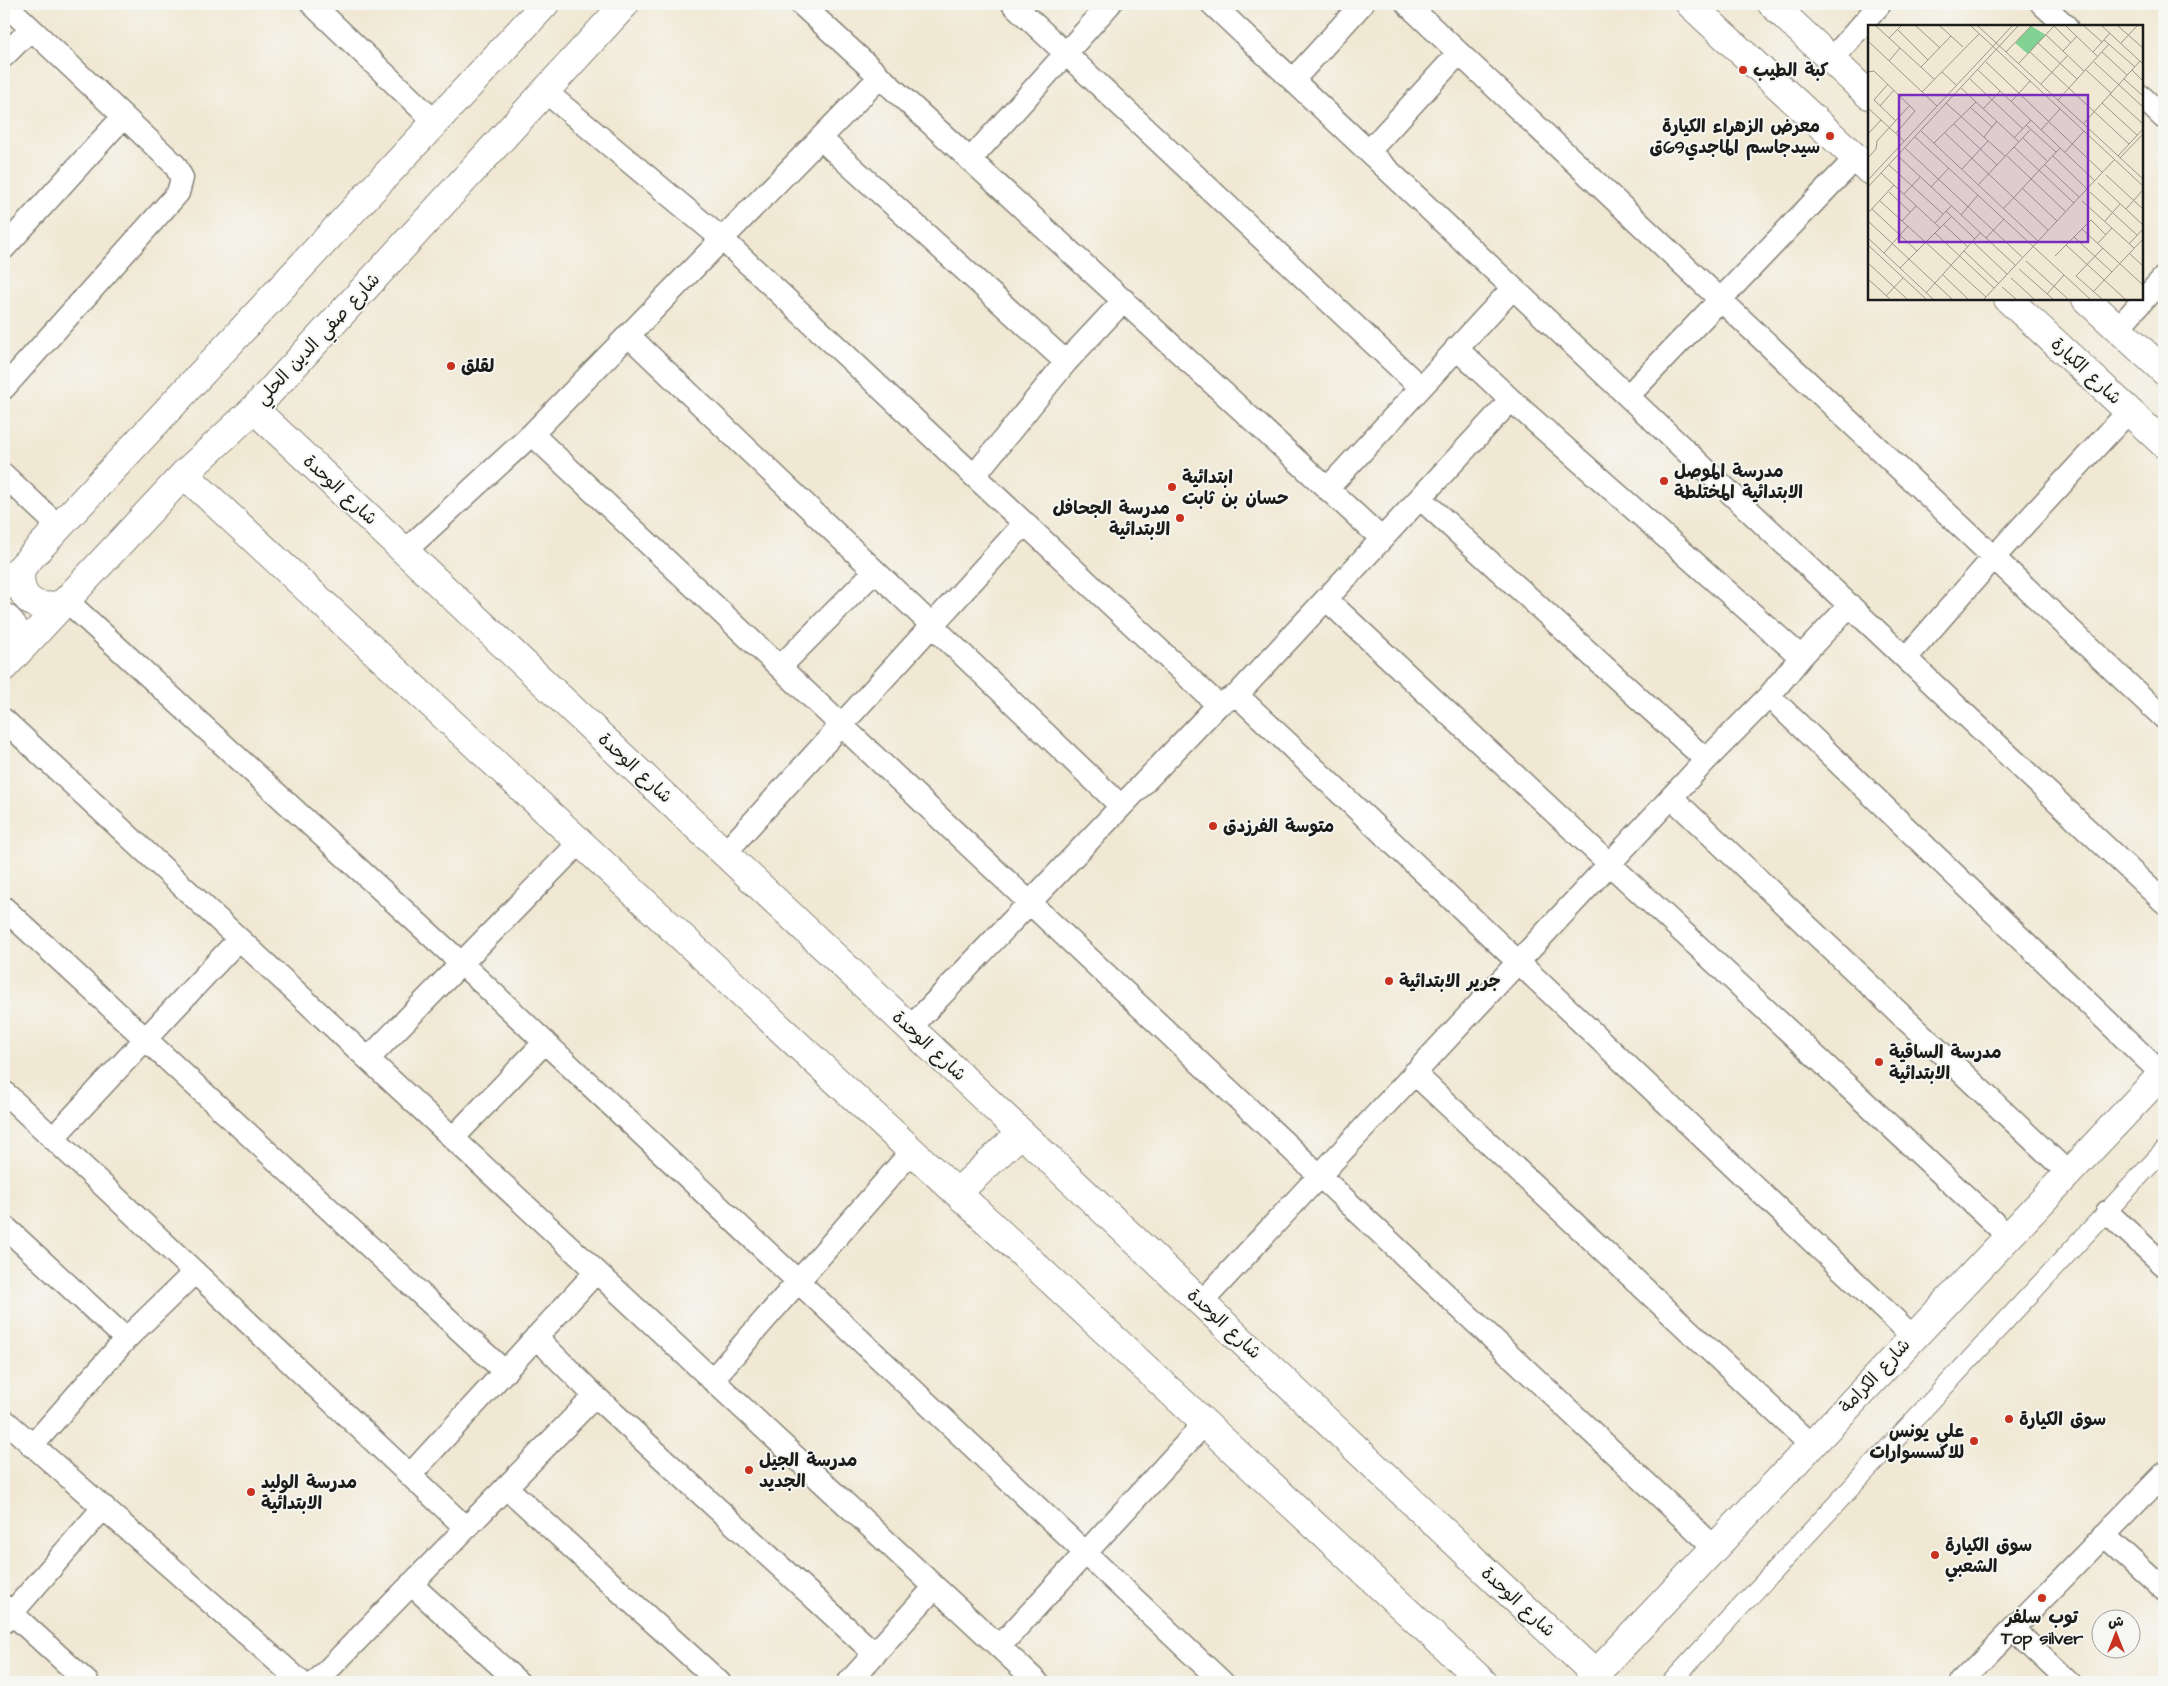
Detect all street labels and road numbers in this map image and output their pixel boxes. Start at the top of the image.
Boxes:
street label: شارع صفي الدين الحلي [250,268,388,413]
street label: شارع الكيارة [2045,332,2127,410]
street label: شارع الوحدة [297,449,383,531]
street label: شارع الوحدة [592,727,678,809]
street label: شارع الوحدة [886,1005,972,1087]
street label: شارع الوحدة [1181,1283,1267,1365]
street label: شارع الكرامة [1834,1333,1916,1419]
street label: شارع الوحدة [1475,1561,1561,1643]

